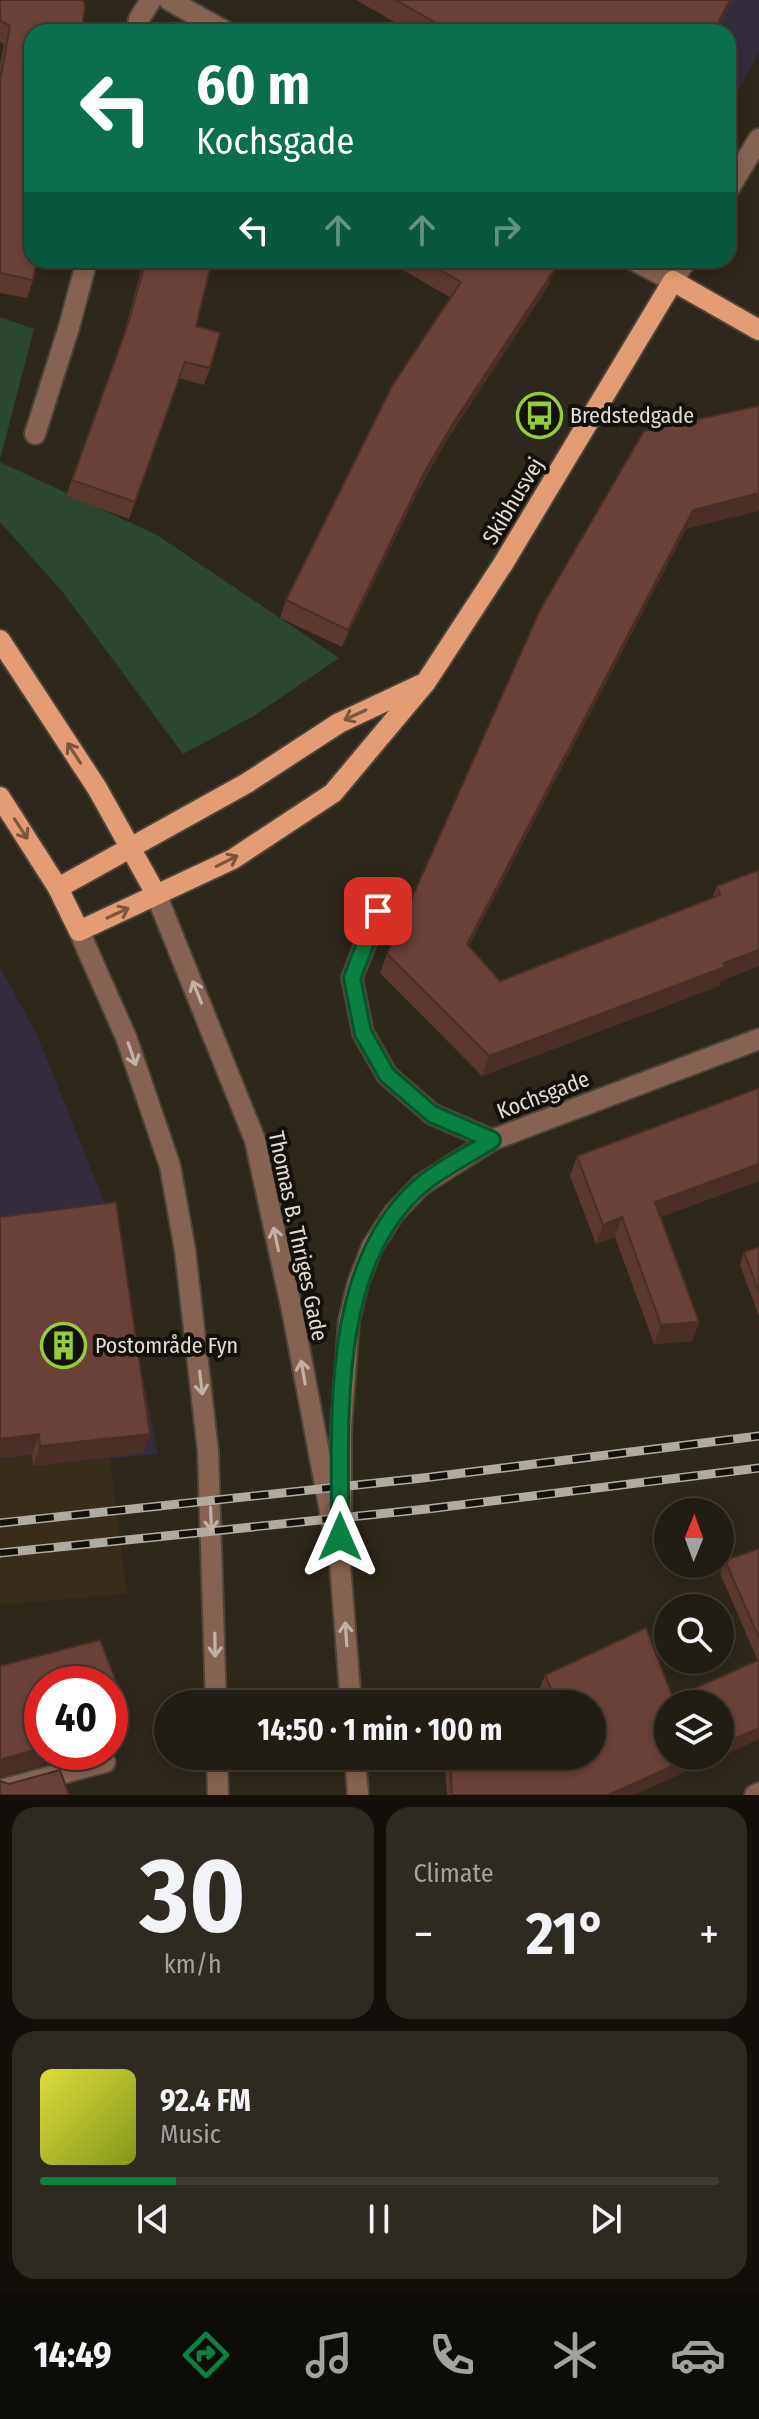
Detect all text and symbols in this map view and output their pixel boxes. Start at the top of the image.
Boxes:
text: 60 m [196,52,310,119]
icon: left [64,56,168,160]
text: Kochsgade [196,120,354,164]
icon: left [232,208,276,252]
icon: ahead [316,208,360,252]
icon: ahead [400,208,444,252]
icon: right [484,208,528,252]
bus stop icon: Bredstedgade [515,391,563,439]
place label: Bredstedgade [570,402,694,429]
street label: Skibhusvej [477,453,549,549]
one-way arrow [344,708,368,723]
one-way arrow [65,742,82,764]
one-way arrow [12,817,29,839]
one-way arrow [214,853,238,868]
pin [344,877,412,945]
icon: arrive [356,889,400,933]
one-way arrow [105,905,129,920]
one-way arrow [189,980,203,1005]
one-way arrow [125,1041,140,1066]
street label: Kochsgade [493,1065,593,1125]
street label: Thomas B. Thriges Gade [263,1129,333,1343]
one-way arrow [268,1227,283,1253]
building icon: Postområde Fyn [40,1321,88,1369]
place label: Postområde Fyn [95,1332,238,1359]
one-way arrow [294,1360,309,1386]
one-way arrow [193,1369,208,1396]
position arrow [298,1495,382,1579]
north arrow [654,1498,734,1578]
map controls [654,1498,734,1770]
one-way arrow [204,1505,219,1532]
button: search [654,1594,734,1674]
one-way arrow [338,1621,353,1648]
one-way arrow [207,1631,223,1658]
speed limit sign: 40 [24,1666,128,1770]
button: layers [654,1690,734,1770]
text: 14:50 · 1 min · 100 m [258,1712,502,1748]
text: 30 [140,1834,246,1959]
text: Climate [414,1858,494,1889]
text: 21° [526,1898,606,1970]
text: − [414,1908,433,1961]
text: + [699,1908,719,1961]
text: km/h [164,1949,222,1980]
text: 92.4 FM [160,2083,251,2119]
text: Music [160,2119,221,2150]
icon: previous [131,2197,175,2241]
icon: pause [357,2197,401,2241]
icon: next [584,2197,628,2241]
icon: directions [178,2327,234,2383]
icon: music [301,2327,357,2383]
icon: phone [424,2327,480,2383]
icon: climate [547,2327,603,2383]
icon: car [670,2327,726,2383]
text: 14:49 [33,2333,112,2377]

